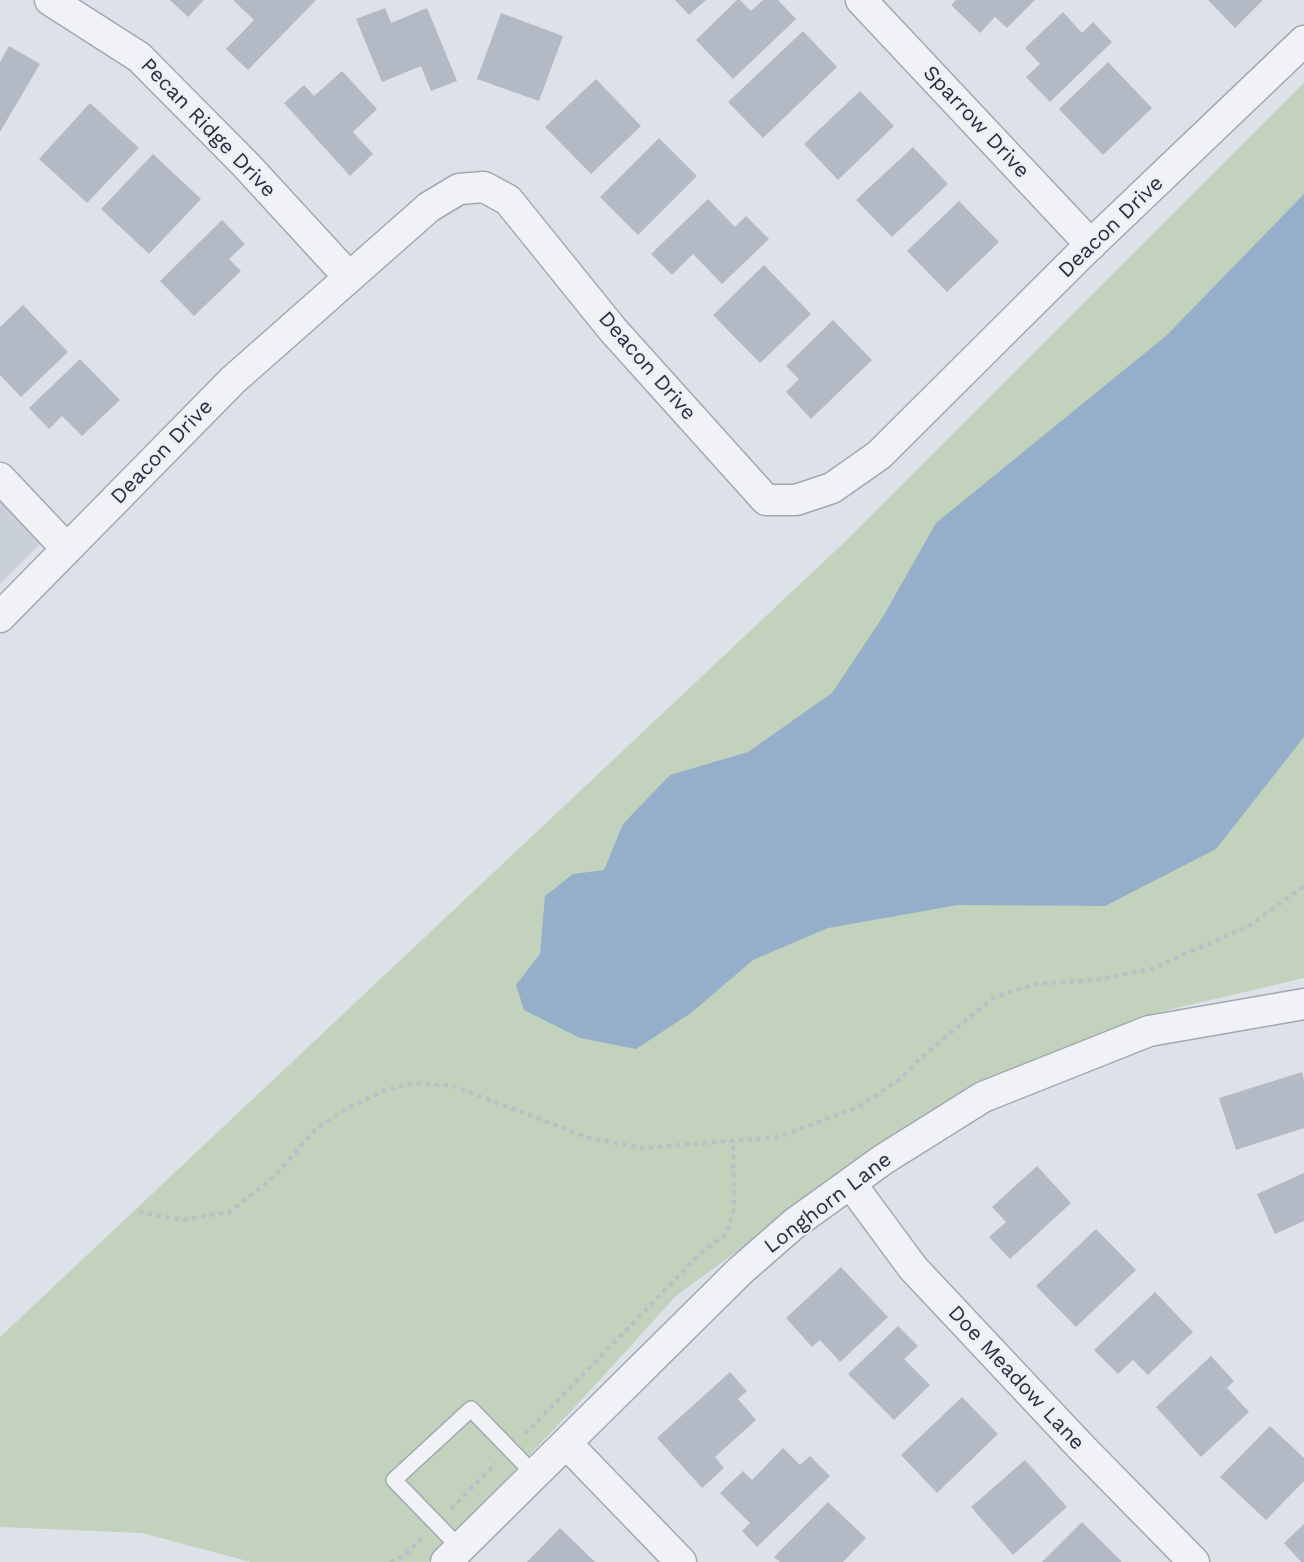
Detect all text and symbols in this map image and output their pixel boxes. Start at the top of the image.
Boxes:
street label: Pecan Ridge Drive [135,53,281,203]
street label: Sparrow Drive [918,61,1034,183]
street label: Deacon Drive [1053,171,1169,283]
street label: Deacon Drive [593,306,701,426]
street label: Deacon Drive [106,394,218,510]
street label: Longhorn Lane [759,1147,897,1259]
street label: Doe Meadow Lane [943,1300,1089,1456]

